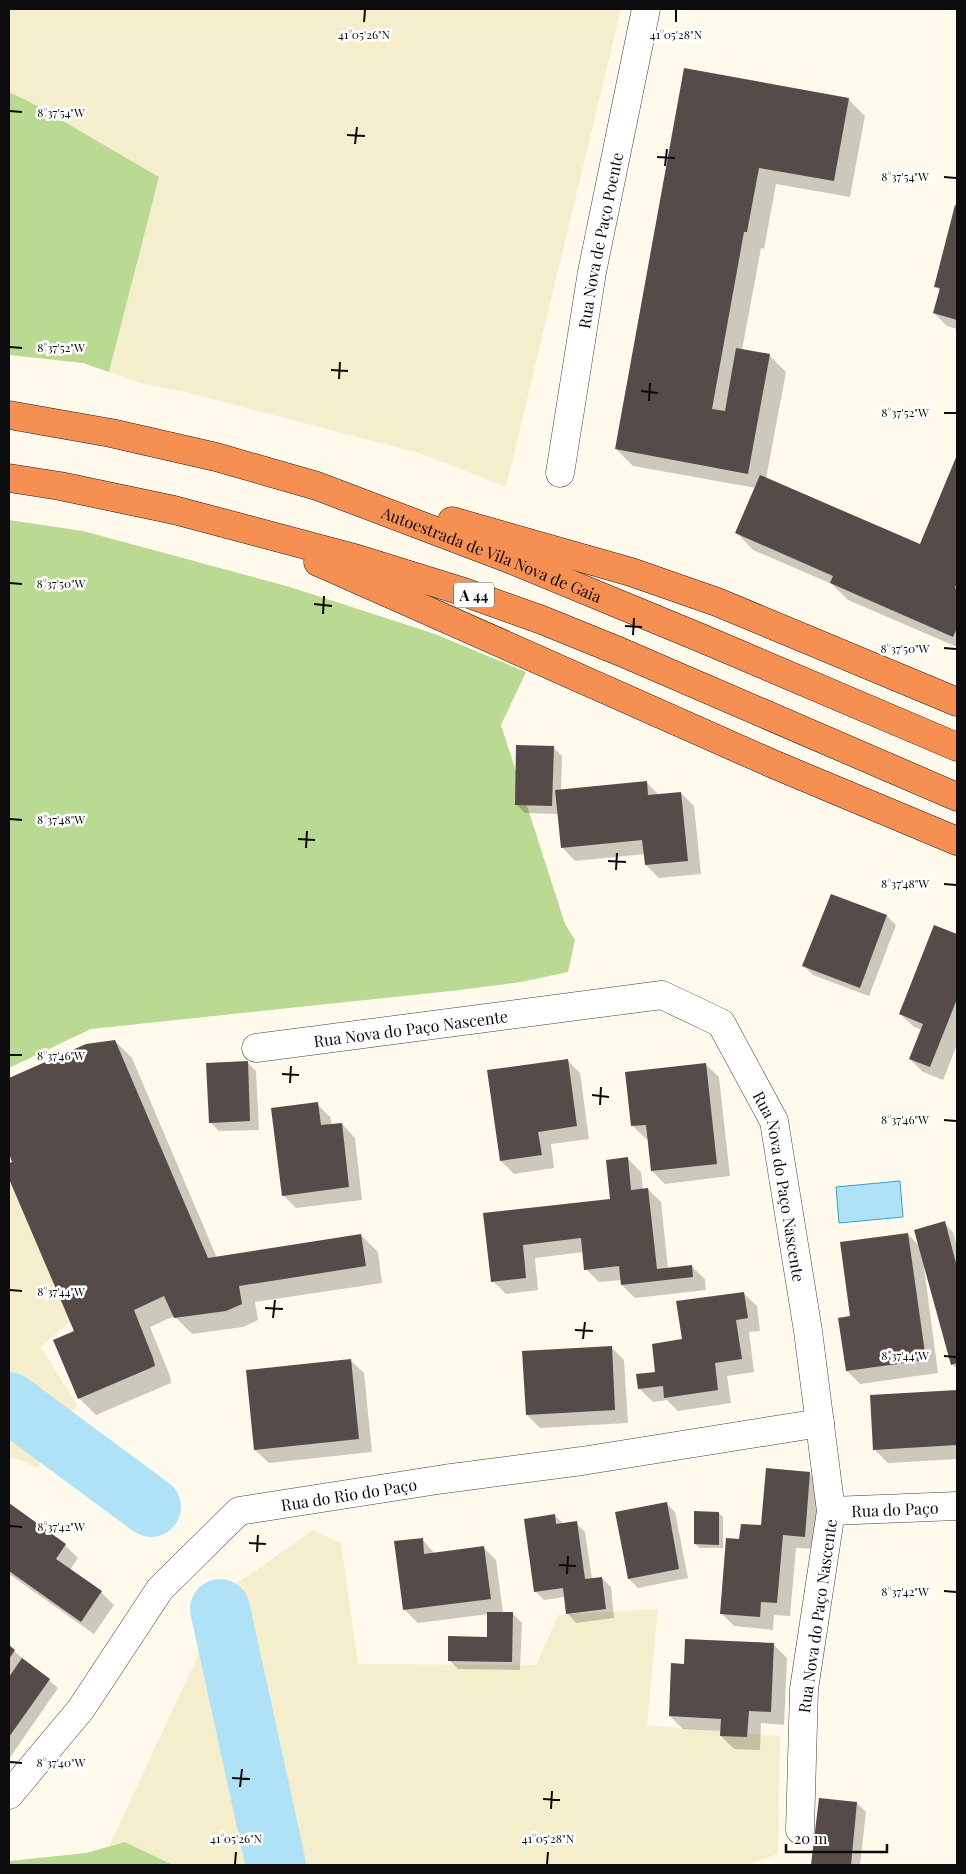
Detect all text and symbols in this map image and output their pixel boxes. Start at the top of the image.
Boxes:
text: 41°05'26"N [338,26,391,42]
text: 41°05'28"N [650,26,703,42]
text: 8°37'54"W [37,104,85,120]
street label: Rua Nova de Paço Poente [573,150,627,330]
text: 8°37'54"W [881,168,929,184]
text: 8°37'52"W [37,339,85,355]
text: 8°37'52"W [881,404,929,420]
street label: Autoestrada de Vila Nova de Gaia [378,501,605,606]
text: 8°37'50"W [37,575,86,591]
road number: A 44 [454,582,494,608]
text: 8°37'50"W [881,640,930,656]
text: 8°37'48"W [37,811,85,827]
text: 8°37'48"W [881,875,929,891]
street label: Rua Nova do Paço Nascente [312,1005,509,1051]
text: 8°37'46"W [37,1047,85,1063]
street label: Rua Nova do Paço Nascente [749,1087,810,1283]
text: 8°37'46"W [881,1111,929,1127]
text: 8°37'44"W [37,1283,85,1299]
text: 8°37'44"W [881,1347,929,1363]
street label: Rua do Rio do Paço [279,1473,418,1515]
street label: Rua do Paço [851,1496,939,1521]
text: 8°37'42"W [37,1518,85,1534]
street label: Rua Nova do Paço Nascente [793,1518,841,1714]
text: 8°37'42"W [881,1583,929,1599]
text: 8°37'40"W [37,1754,86,1770]
scale bar [786,1822,887,1854]
text: 20 m [794,1828,828,1848]
text: 41°05'26"N [210,1830,263,1846]
text: 41°05'28"N [522,1830,575,1846]

